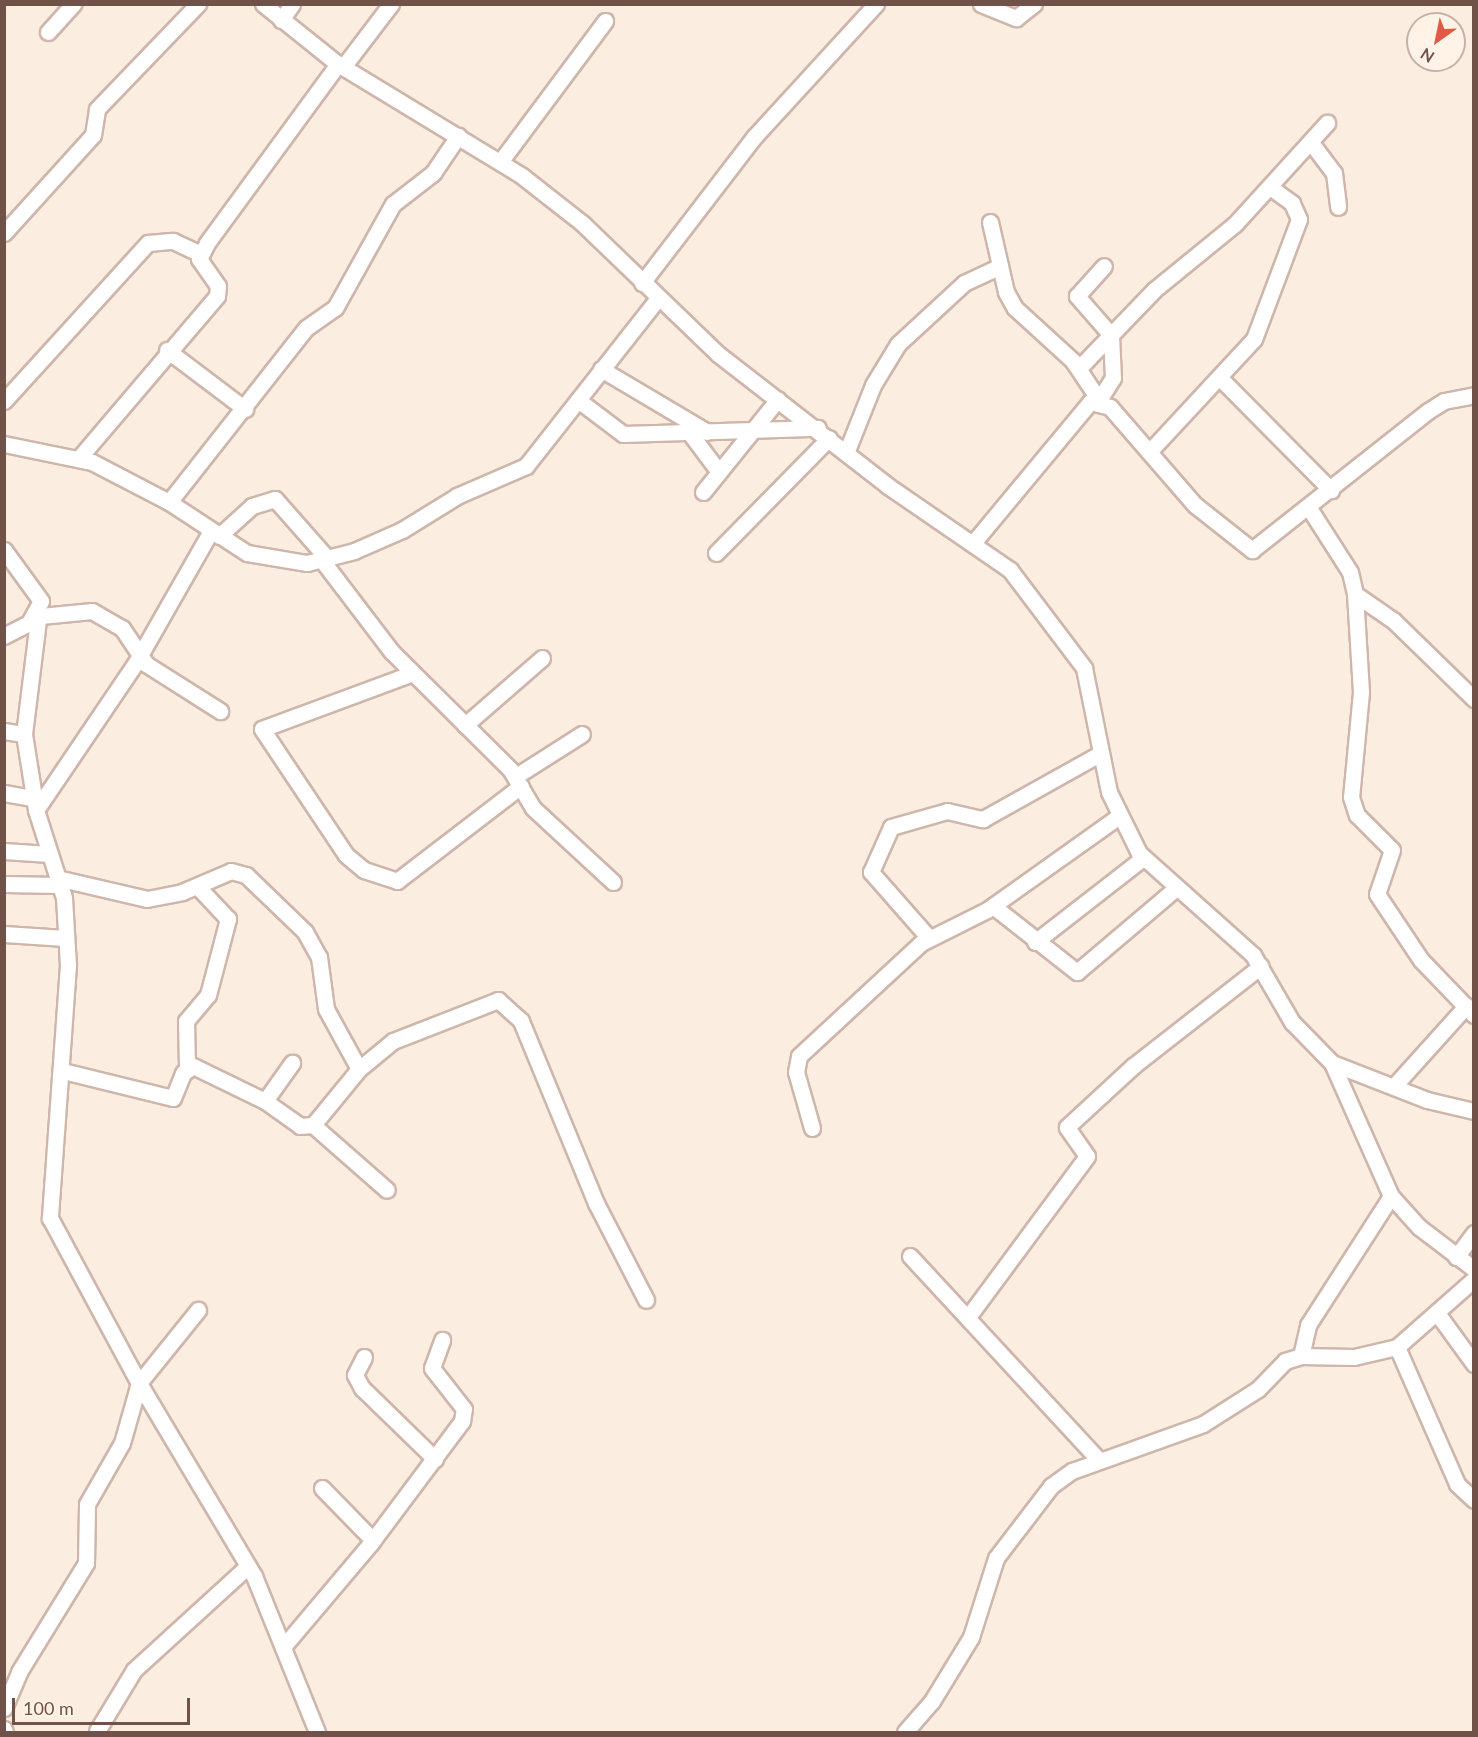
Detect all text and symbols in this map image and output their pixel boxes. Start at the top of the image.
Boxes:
north arrow [1406,12,1466,72]
text: N [1417,45,1437,67]
scale bar [15,1686,194,1724]
text: 100 m [23,1697,74,1719]

